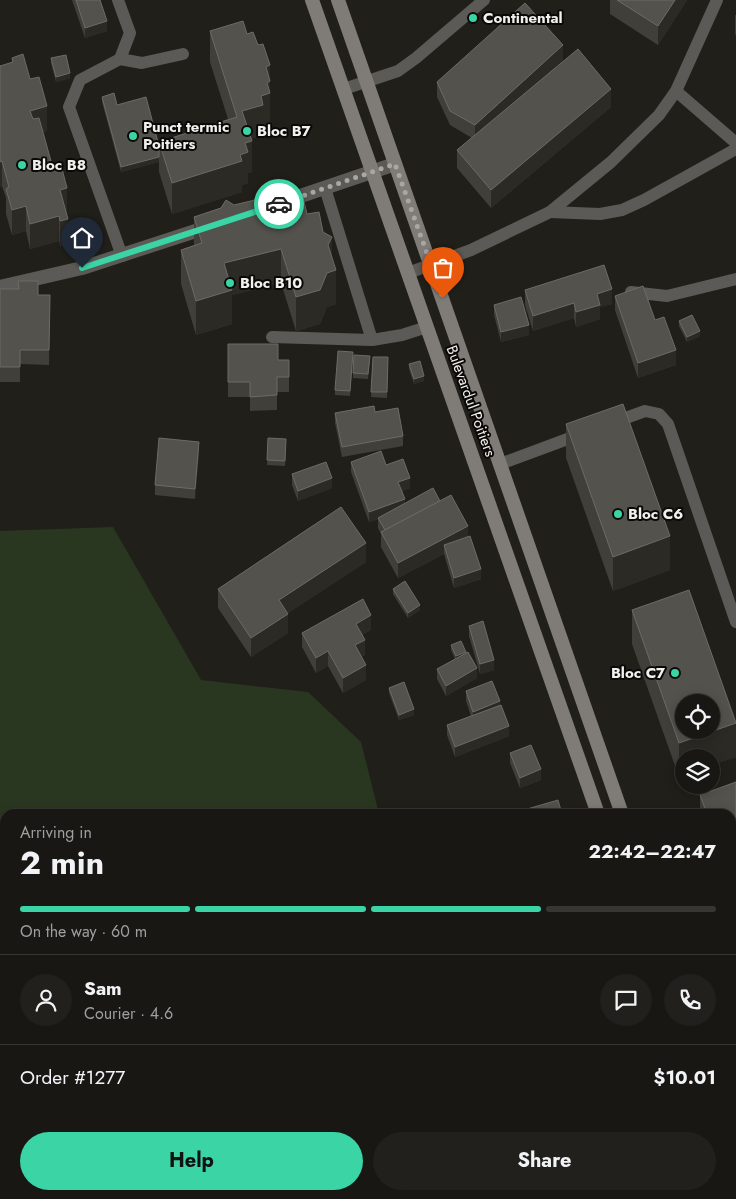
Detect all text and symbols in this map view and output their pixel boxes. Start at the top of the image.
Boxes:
place label: Continental [483,7,563,29]
marker: Continental [467,12,479,24]
place label: Punct termic Poitiers [143,116,229,155]
place label: Bloc B7 [257,120,312,142]
marker: Bloc B7 [241,125,253,137]
marker: Punct termic Poitiers [127,130,139,142]
place label: Bloc B8 [32,154,86,176]
marker: Bloc B8 [16,159,28,171]
courier [254,179,304,229]
icon: car [265,190,293,218]
pin [61,217,103,268]
icon: home [68,224,96,252]
pin [422,247,464,298]
icon: bag [429,254,457,282]
place label: Bloc B10 [240,272,302,294]
marker: Bloc B10 [224,277,236,289]
street label: Bulevardul Poitiers [441,342,501,460]
place label: Bloc C6 [628,503,683,525]
marker: Bloc C6 [612,508,624,520]
place label: Bloc C7 [611,662,666,684]
marker: Bloc C7 [669,667,681,679]
map controls [675,694,720,794]
button: locate [675,694,720,739]
button: layers [675,749,720,794]
text: Arriving in [20,821,92,844]
text: 22:42–22:47 [589,838,716,865]
text: 2 min [20,840,104,886]
text: On the way · 60 m [20,920,147,943]
button: person [20,974,72,1026]
button: chat [600,974,652,1026]
button: phone [664,974,716,1026]
text: Sam [84,975,122,1002]
text: Courier · 4.6 [84,1002,173,1025]
text: Order #1277 [20,1064,125,1091]
text: $10.01 [654,1064,716,1091]
button: Help [20,1132,363,1190]
button: Share [373,1132,716,1190]

